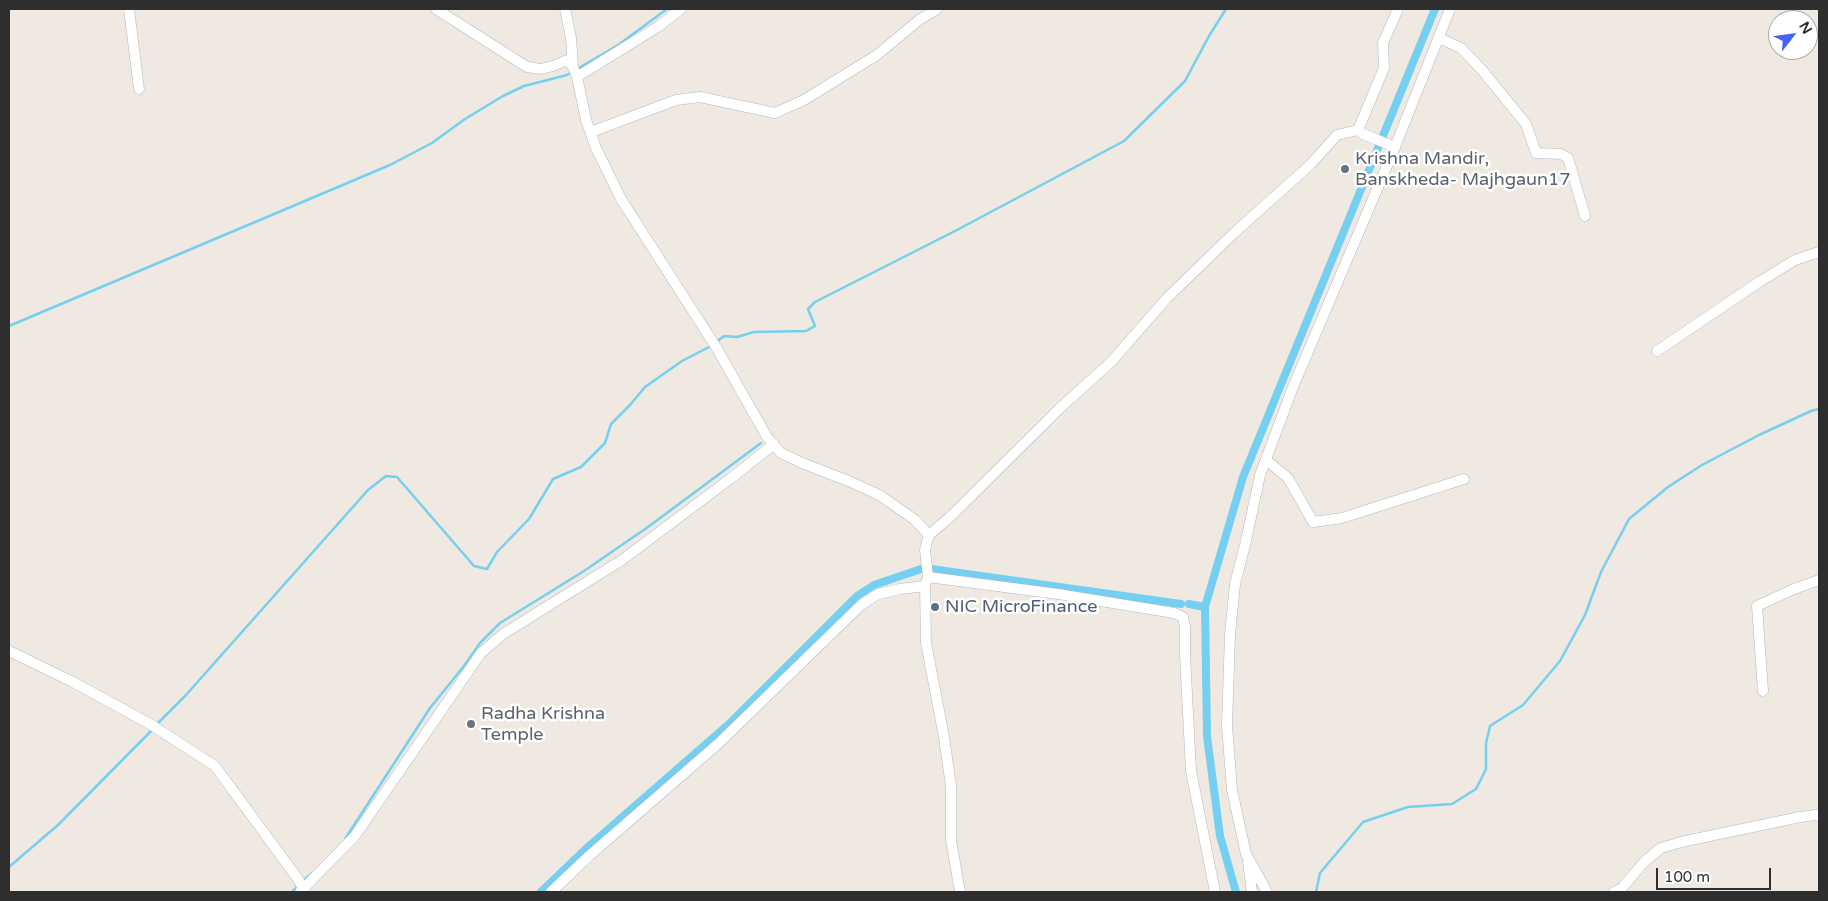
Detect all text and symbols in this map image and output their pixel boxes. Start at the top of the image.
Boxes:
north arrow [1768,10,1818,60]
text: N [1795,19,1816,37]
place label: Krishna Mandir, Banskheda- Majhgaun17 [1355,148,1571,190]
marker: Krishna Mandir, Banskheda- Majhgaun17 [1339,163,1351,175]
place label: NIC MicroFinance [945,596,1097,618]
marker: NIC MicroFinance [929,601,941,613]
place label: Radha Krishna Temple [481,703,605,746]
marker: Radha Krishna Temple [465,718,477,730]
scale bar [1658,858,1773,890]
text: 100 m [1664,868,1710,886]

